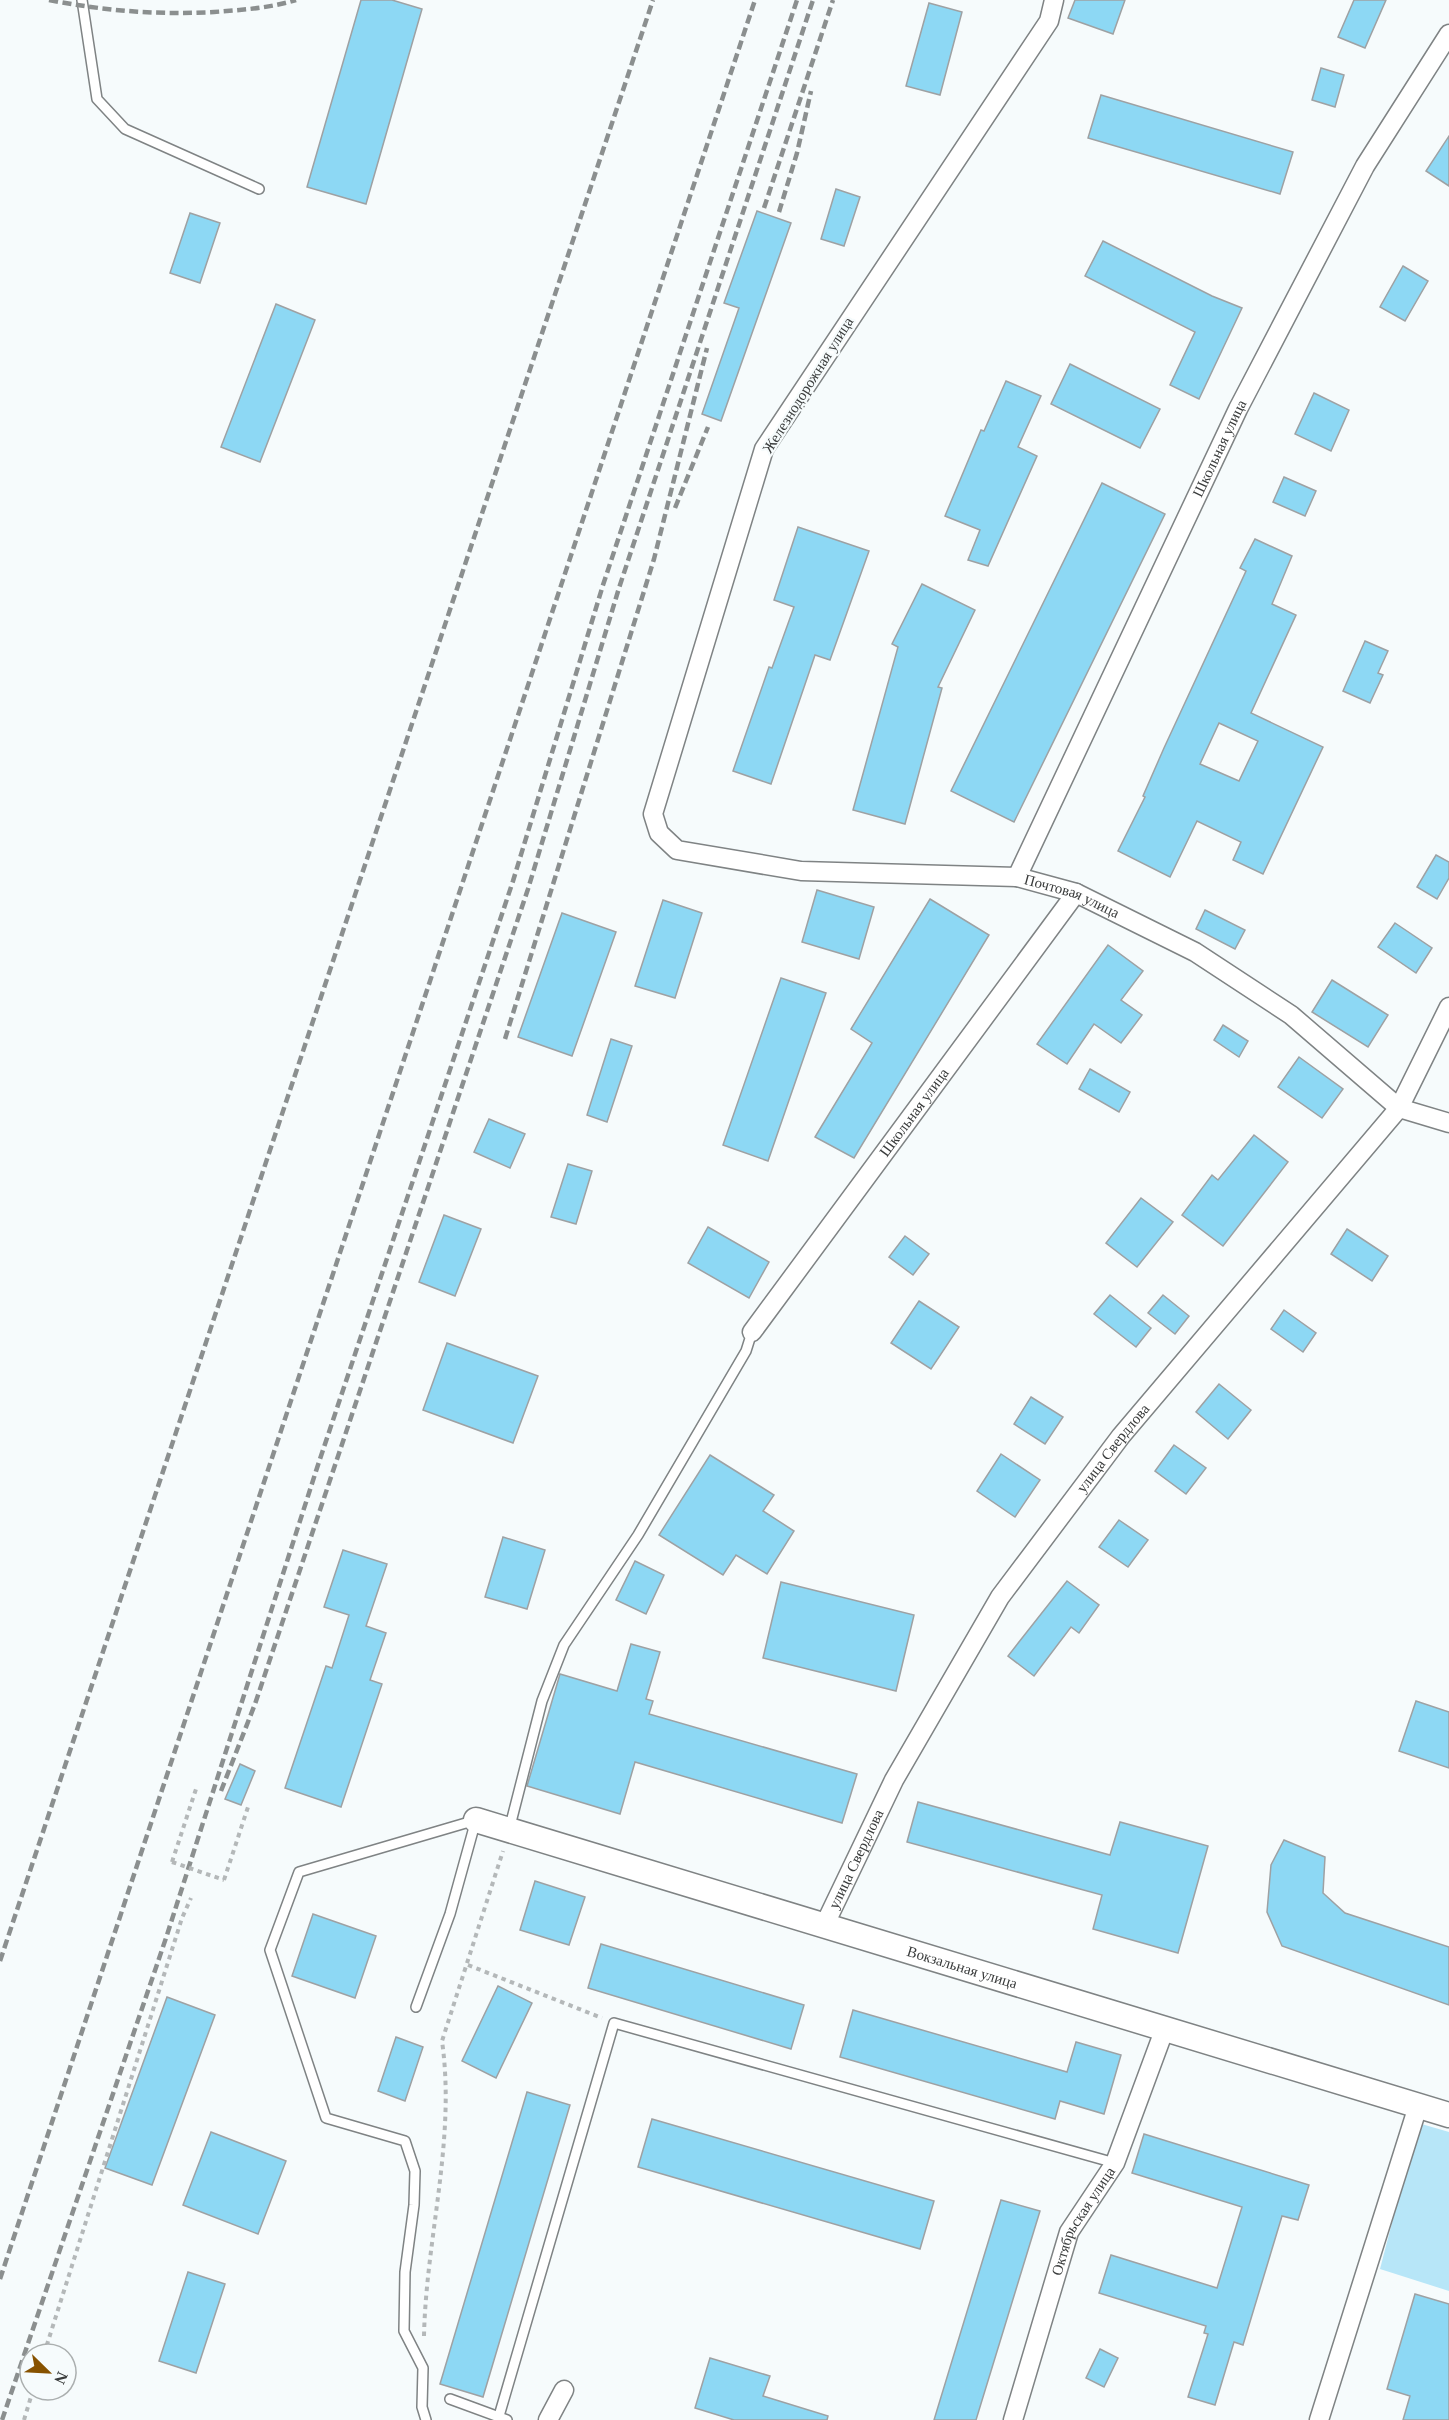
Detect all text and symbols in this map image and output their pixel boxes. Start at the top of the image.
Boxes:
street label: Железнодорожная улица [760,314,857,456]
street label: Школьная улица [1190,397,1250,500]
street label: Почтовая улица [1022,871,1122,921]
street label: Школьная улица [876,1065,952,1160]
street label: улица Свердлова [1073,1400,1153,1496]
street label: улица Свердлова [826,1807,887,1911]
street label: Вокзальная улица [905,1943,1019,1992]
street label: Октябрьская улица [1049,2164,1118,2277]
north arrow [18,2342,78,2402]
text: N [51,2369,71,2387]

